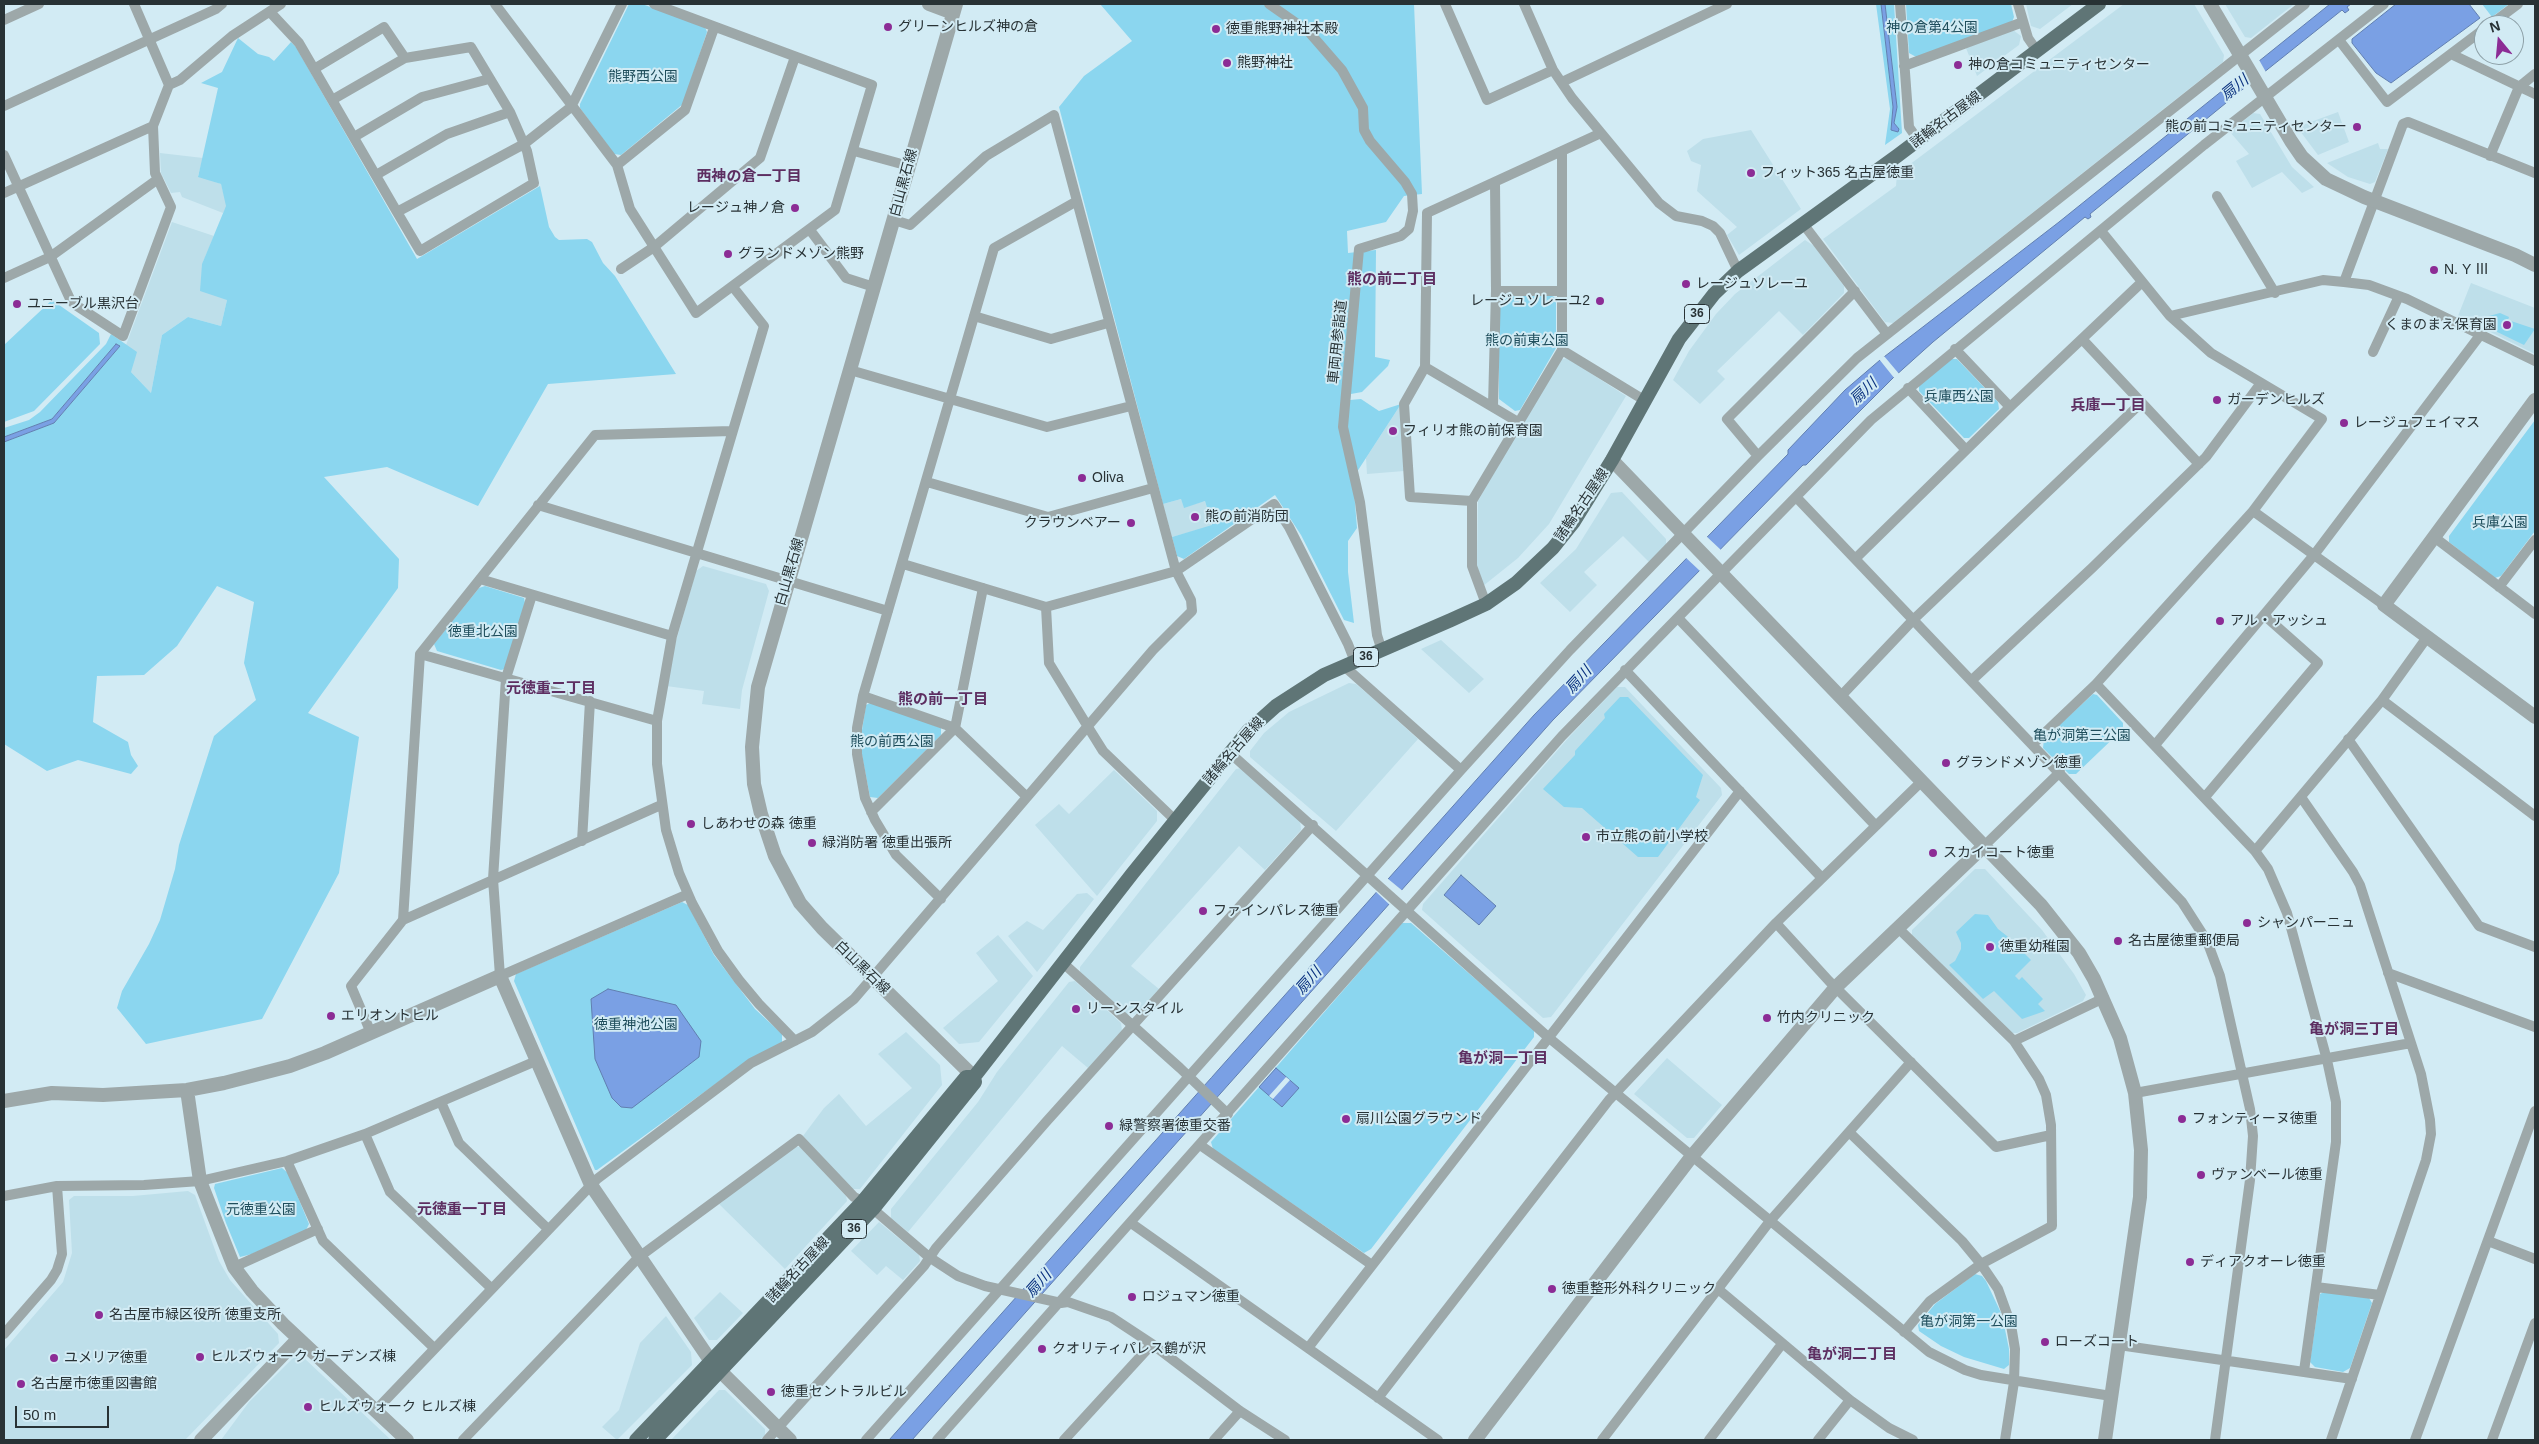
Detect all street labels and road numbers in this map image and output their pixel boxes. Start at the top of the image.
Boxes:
street label: 諸輪名古屋線 [1907,88,1985,152]
street label: 白山黒石線 [887,147,921,219]
street label: 車両用参詣道 [1325,299,1351,385]
road number: 36 [1684,304,1710,324]
street label: 諸輪名古屋線 [1552,465,1612,545]
street label: 白山黒石線 [772,536,808,608]
road number: 36 [1354,648,1378,666]
street label: 諸輪名古屋線 [1200,714,1268,788]
street label: 白山黒石線 [831,938,893,998]
road number: 36 [842,1220,866,1238]
street label: 諸輪名古屋線 [763,1234,833,1306]

